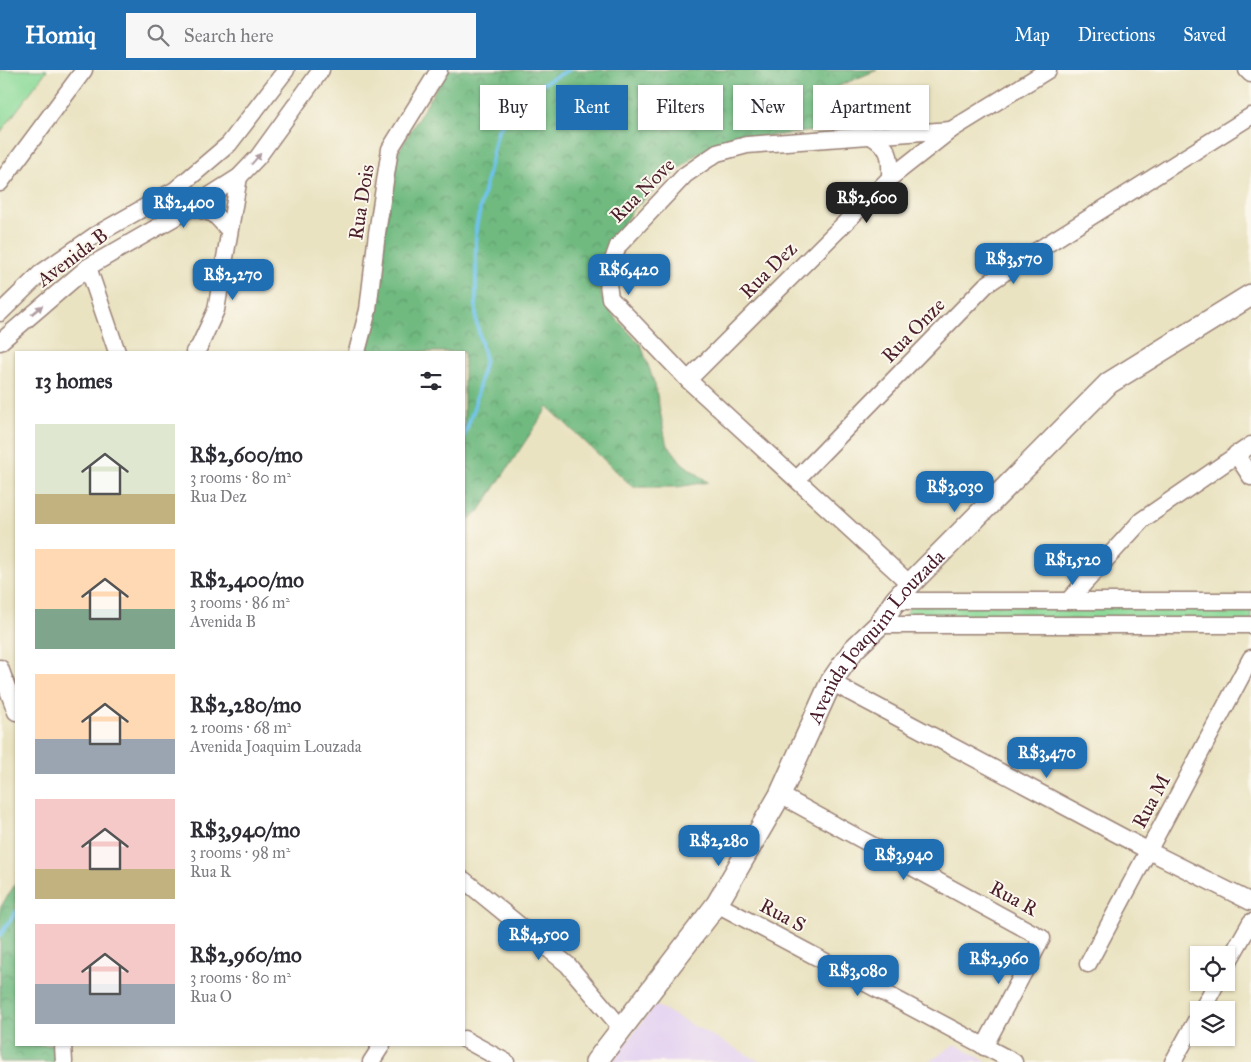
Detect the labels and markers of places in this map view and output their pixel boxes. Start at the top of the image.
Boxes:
pin: R$2,600 [821,182,913,224]
pin: R$2,400 [138,186,230,229]
pin: R$3,570 [968,242,1060,285]
pin: R$6,420 [583,254,675,296]
pin: R$2,270 [187,258,279,301]
pin: R$3,030 [909,470,1001,513]
pin: R$1,520 [1027,544,1119,586]
pin: R$3,470 [1001,736,1093,779]
pin: R$2,280 [673,824,765,867]
pin: R$3,940 [858,838,950,881]
pin: R$4,500 [493,918,585,961]
pin: R$2,960 [953,942,1045,985]
pin: R$3,080 [812,954,904,997]

